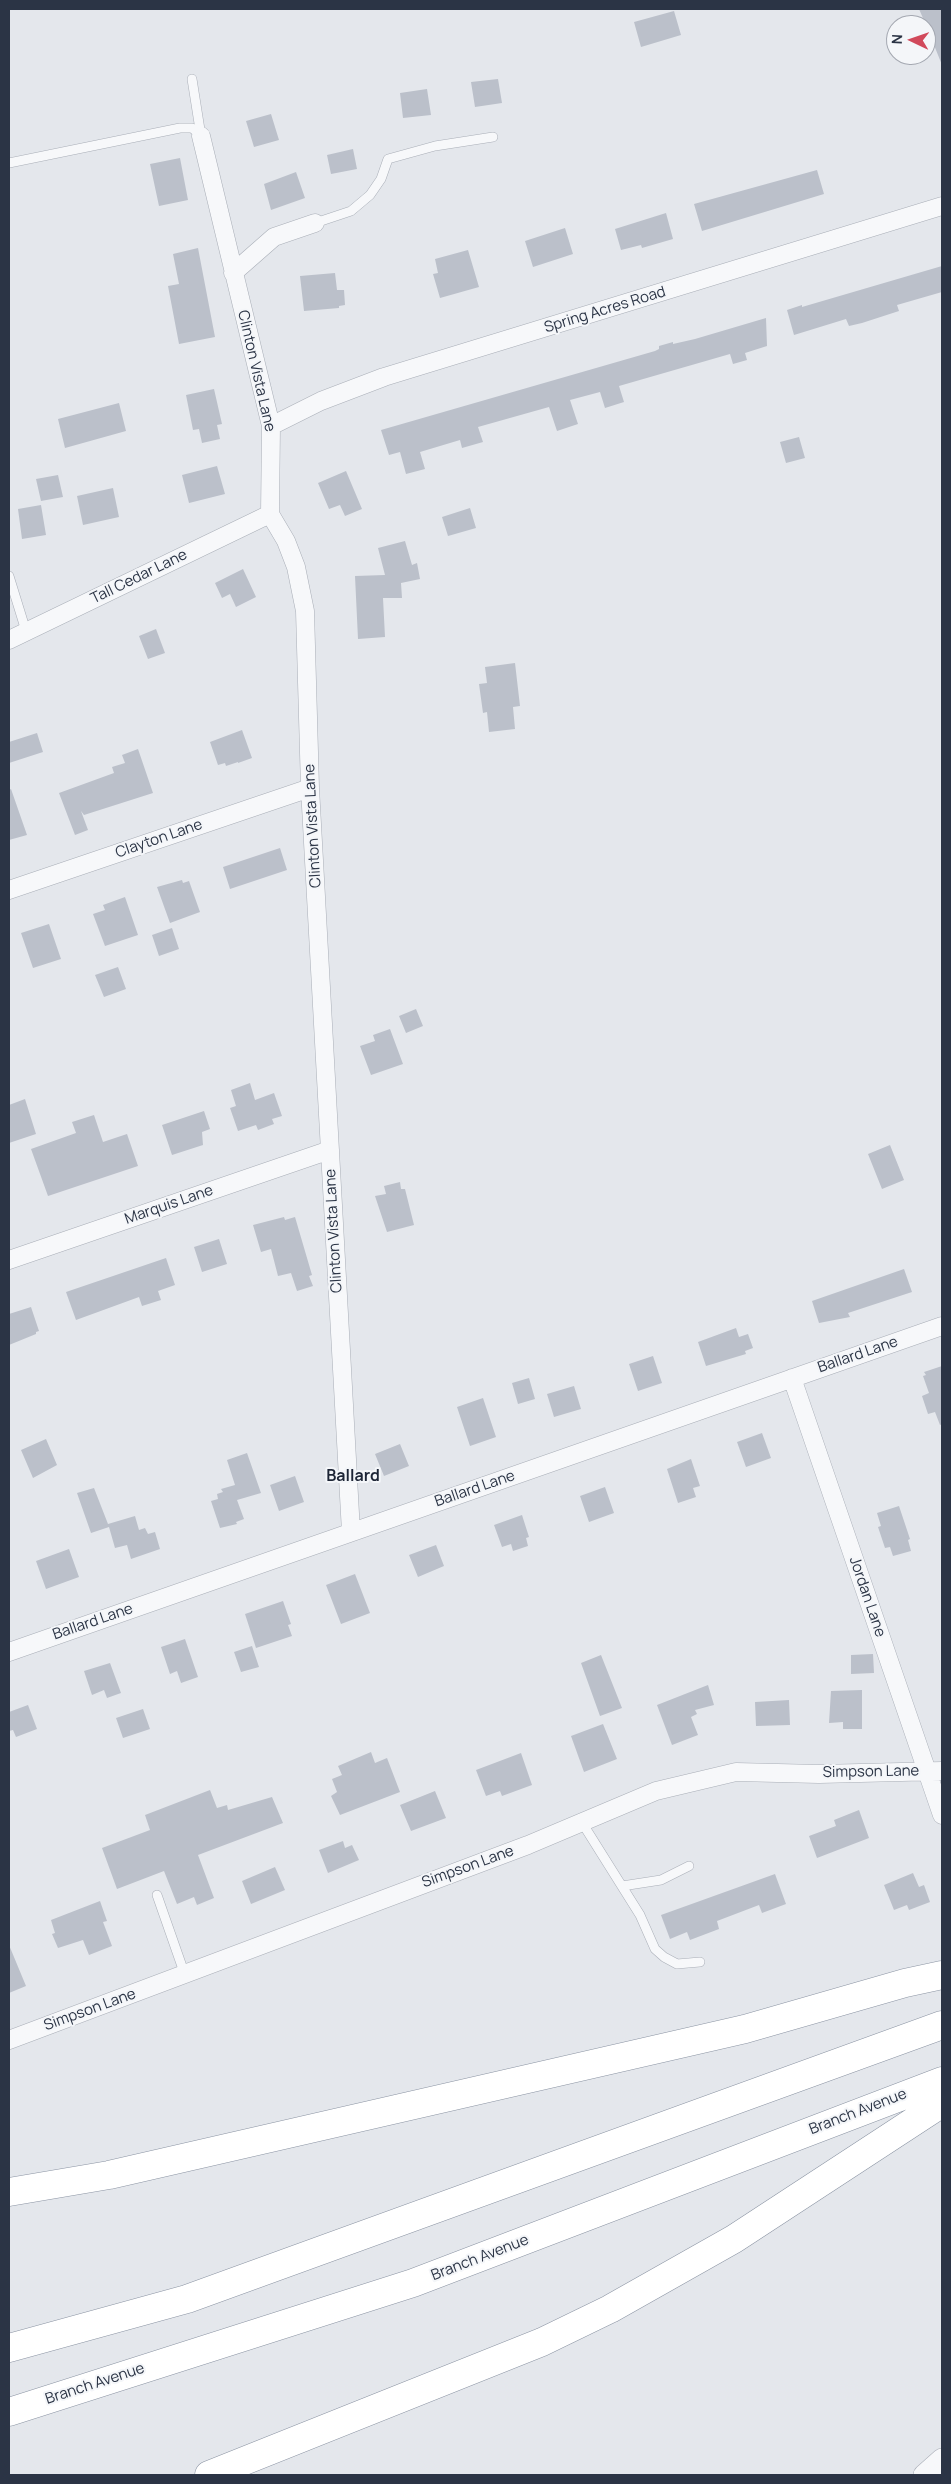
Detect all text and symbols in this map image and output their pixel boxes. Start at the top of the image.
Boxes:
north arrow [886,15,936,65]
text: N [887,34,906,45]
street label: Spring Acres Road [542,283,668,337]
street label: Clinton Vista Lane [233,308,279,434]
street label: Tall Cedar Lane [88,546,190,608]
street label: Clinton Vista Lane [301,764,325,888]
street label: Clayton Lane [113,816,205,862]
street label: Clinton Vista Lane [322,1169,346,1293]
street label: Marquis Lane [123,1181,215,1229]
street label: Ballard Lane [816,1333,900,1377]
district label: Ballard [326,1467,380,1487]
street label: Ballard Lane [433,1467,517,1511]
street label: Jordan Lane [845,1554,889,1640]
street label: Ballard Lane [51,1600,135,1644]
street label: Simpson Lane [823,1762,919,1782]
street label: Simpson Lane [420,1842,516,1892]
street label: Simpson Lane [42,1985,138,2035]
street label: Branch Avenue [807,2085,909,2139]
street label: Branch Avenue [429,2231,531,2285]
street label: Branch Avenue [43,2360,147,2408]

